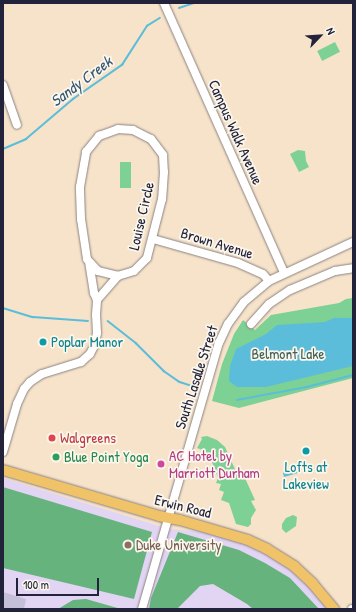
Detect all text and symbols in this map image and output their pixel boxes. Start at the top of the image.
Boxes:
north arrow [300,16,340,56]
text: N [323,25,338,37]
water label: Sandy Creek [47,52,115,110]
street label: Campus Walk Avenue [205,77,267,187]
street label: Louise Circle [124,180,158,252]
street label: Brown Avenue [179,223,255,263]
street label: South Lasalle Street [171,323,221,431]
place label: Poplar Manor [51,333,123,351]
marker: Poplar Manor [38,337,48,347]
park label: Belmont Lake [252,345,324,363]
place label: Walgreens [60,429,116,447]
marker: Walgreens [47,433,57,443]
place label: AC Hotel by Marriott Durham [169,446,260,481]
marker: Lofts at Lakeview [301,446,311,456]
place label: Blue Point Yoga [64,448,148,466]
marker: Blue Point Yoga [51,452,61,462]
place label: Lofts at Lakeview [283,457,329,492]
marker: AC Hotel by Marriott Durham [156,459,166,469]
street label: Erwin Road [153,490,213,522]
place label: Duke University [136,536,222,554]
marker: Duke University [123,540,133,550]
scale bar [18,570,101,596]
text: 100 m [23,576,49,593]

